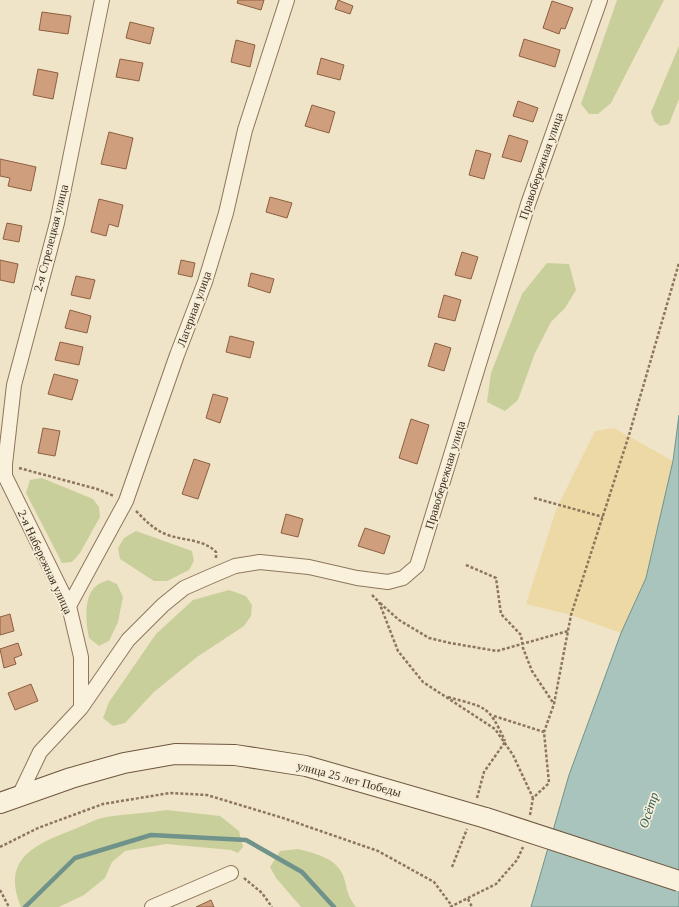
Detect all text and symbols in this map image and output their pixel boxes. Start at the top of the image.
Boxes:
street label: Правобережная улица [516,110,566,221]
street label: 2-я Стрелецкая улица [31,182,71,293]
street label: Лагерная улица [174,269,214,349]
street label: Правобережная улица [422,419,468,531]
street label: 2-я Набережная улица [15,508,76,617]
street label: улица 25 лет Победы [295,758,403,800]
water label: Осётр [636,790,661,830]

